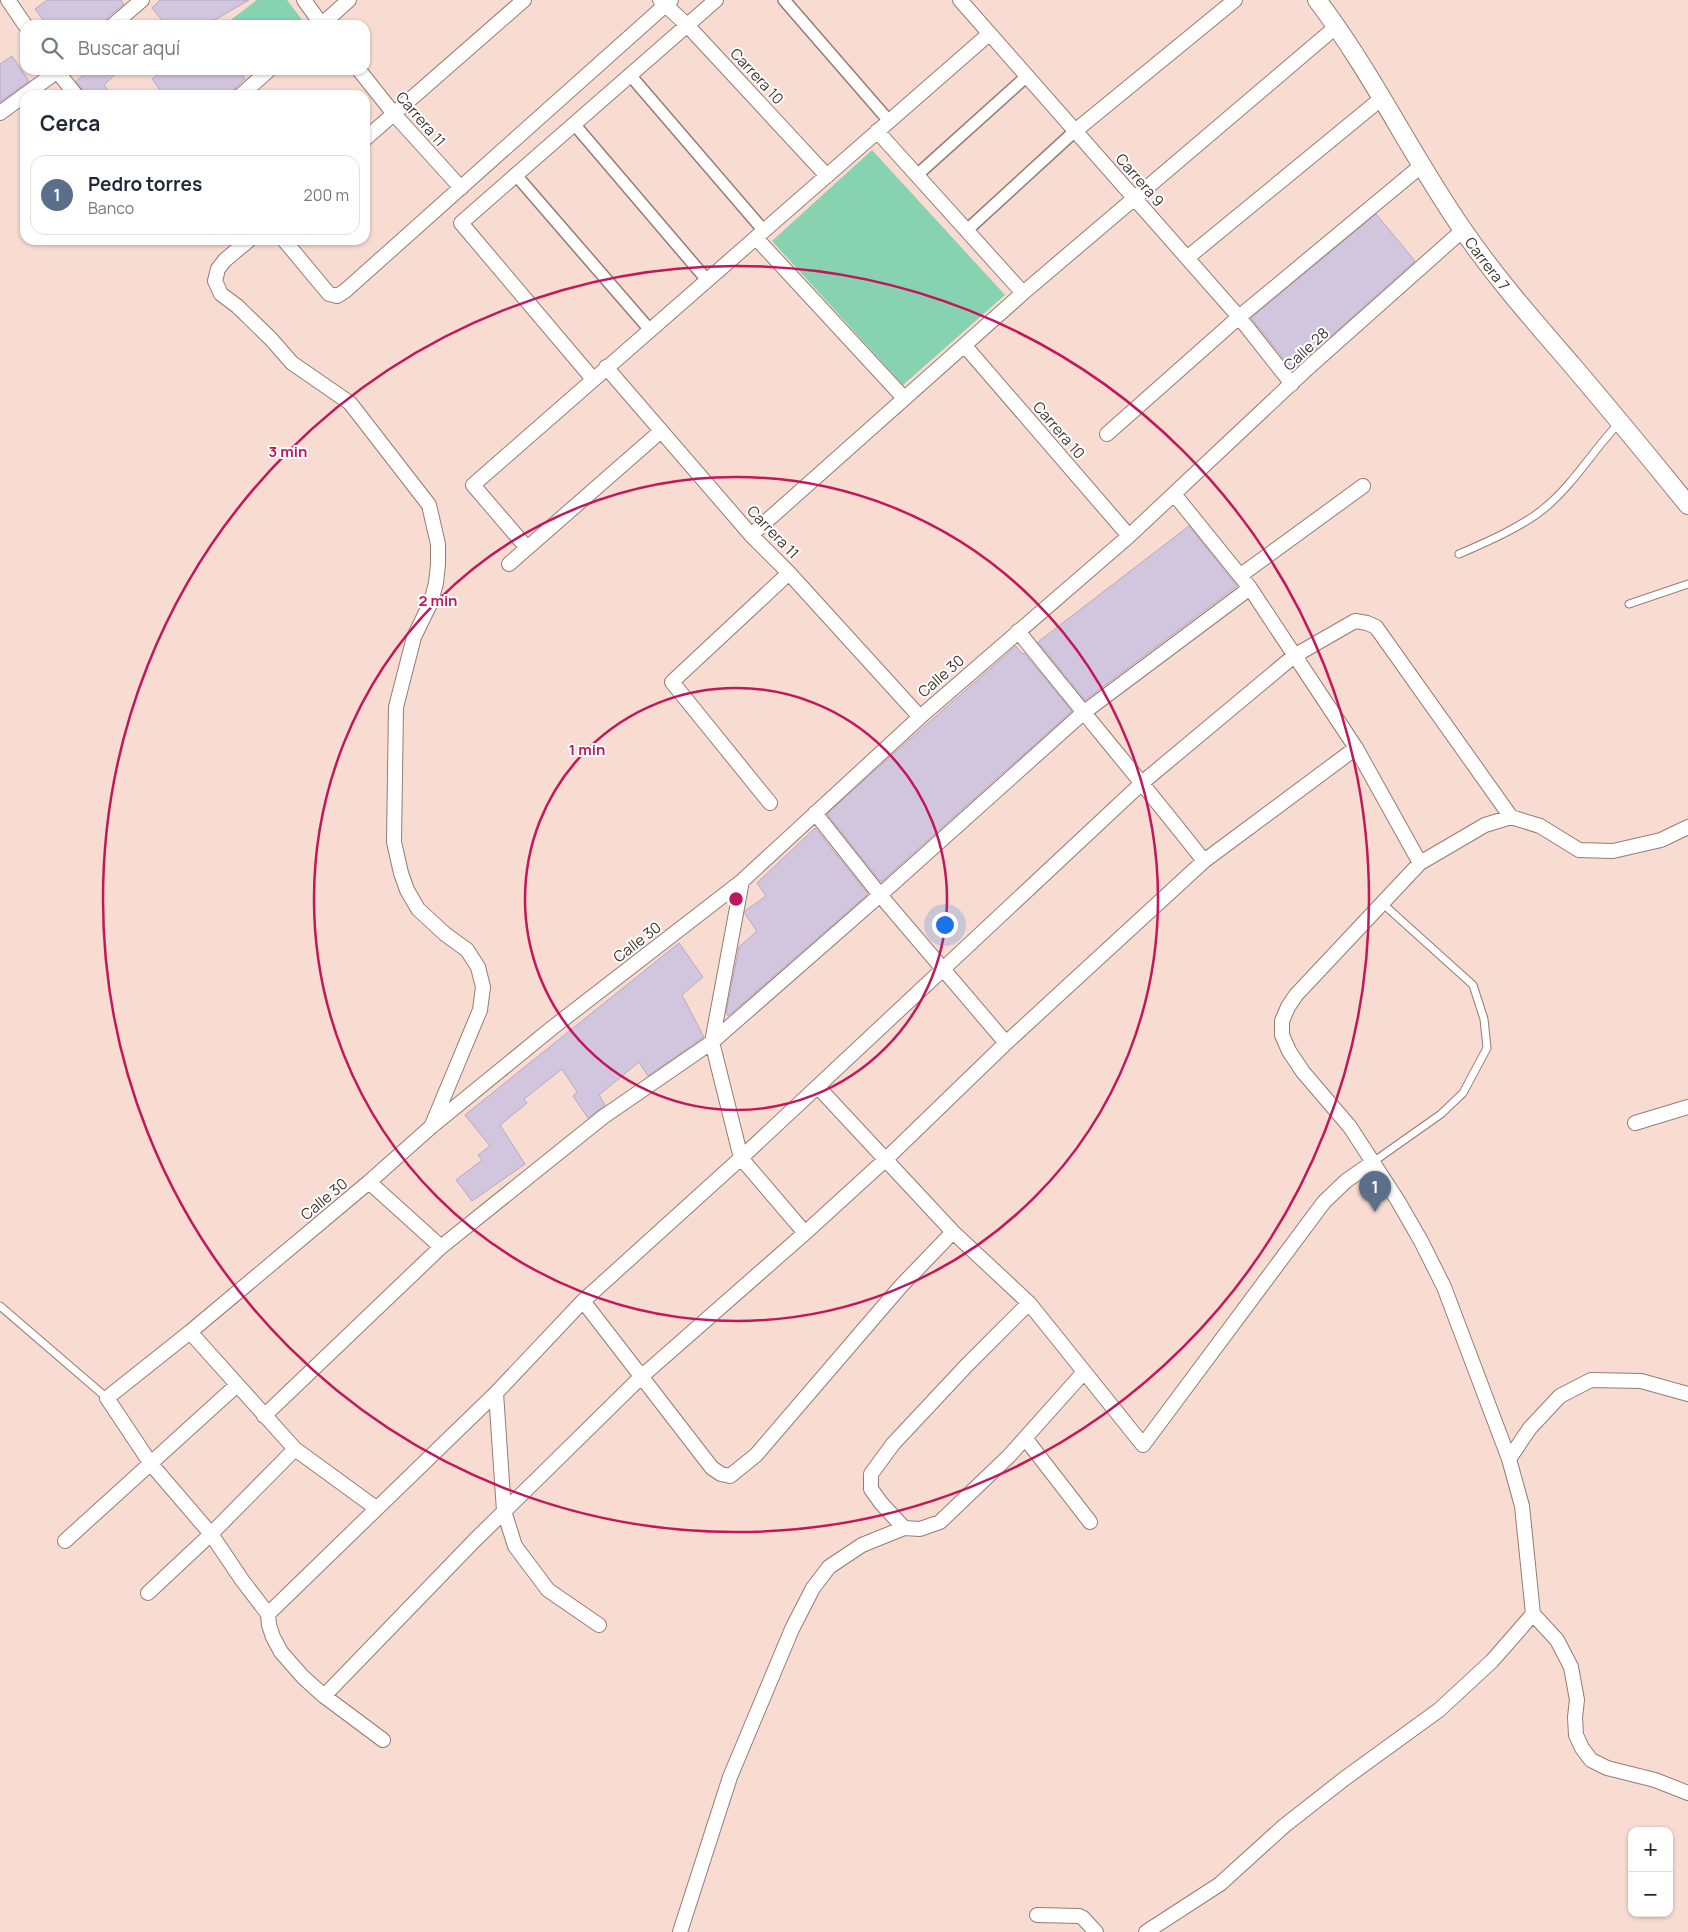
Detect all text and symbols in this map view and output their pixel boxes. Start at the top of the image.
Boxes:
search box [20,20,370,75]
icon: search [38,34,66,62]
text: Buscar aquí [78,35,180,61]
street label: Carrera 10 [725,43,789,109]
street label: Carrera 11 [391,87,451,151]
text: Cerca [40,109,100,137]
street label: Carrera 9 [1111,149,1169,211]
text: Pedro torres [88,171,202,197]
text: 1 [53,184,61,206]
text: 200 m [304,184,349,206]
text: Banco [88,197,134,219]
street label: Carrera 7 [1460,232,1515,295]
street label: Calle 28 [1279,323,1333,375]
street label: Carrera 10 [1028,397,1090,463]
text: 3 min [269,441,307,462]
street label: Carrera 11 [742,501,804,563]
text: 2 min [418,590,458,611]
street label: Calle 30 [913,650,969,702]
text: 1 min [569,739,605,760]
centre of rings [727,890,745,908]
your location [932,912,958,938]
street label: Calle 30 [609,917,665,967]
pin: 1 [1359,1171,1391,1212]
street label: Calle 30 [296,1173,352,1225]
map controls [1628,1827,1673,1917]
button: + [1628,1827,1673,1872]
button: − [1628,1872,1673,1917]

